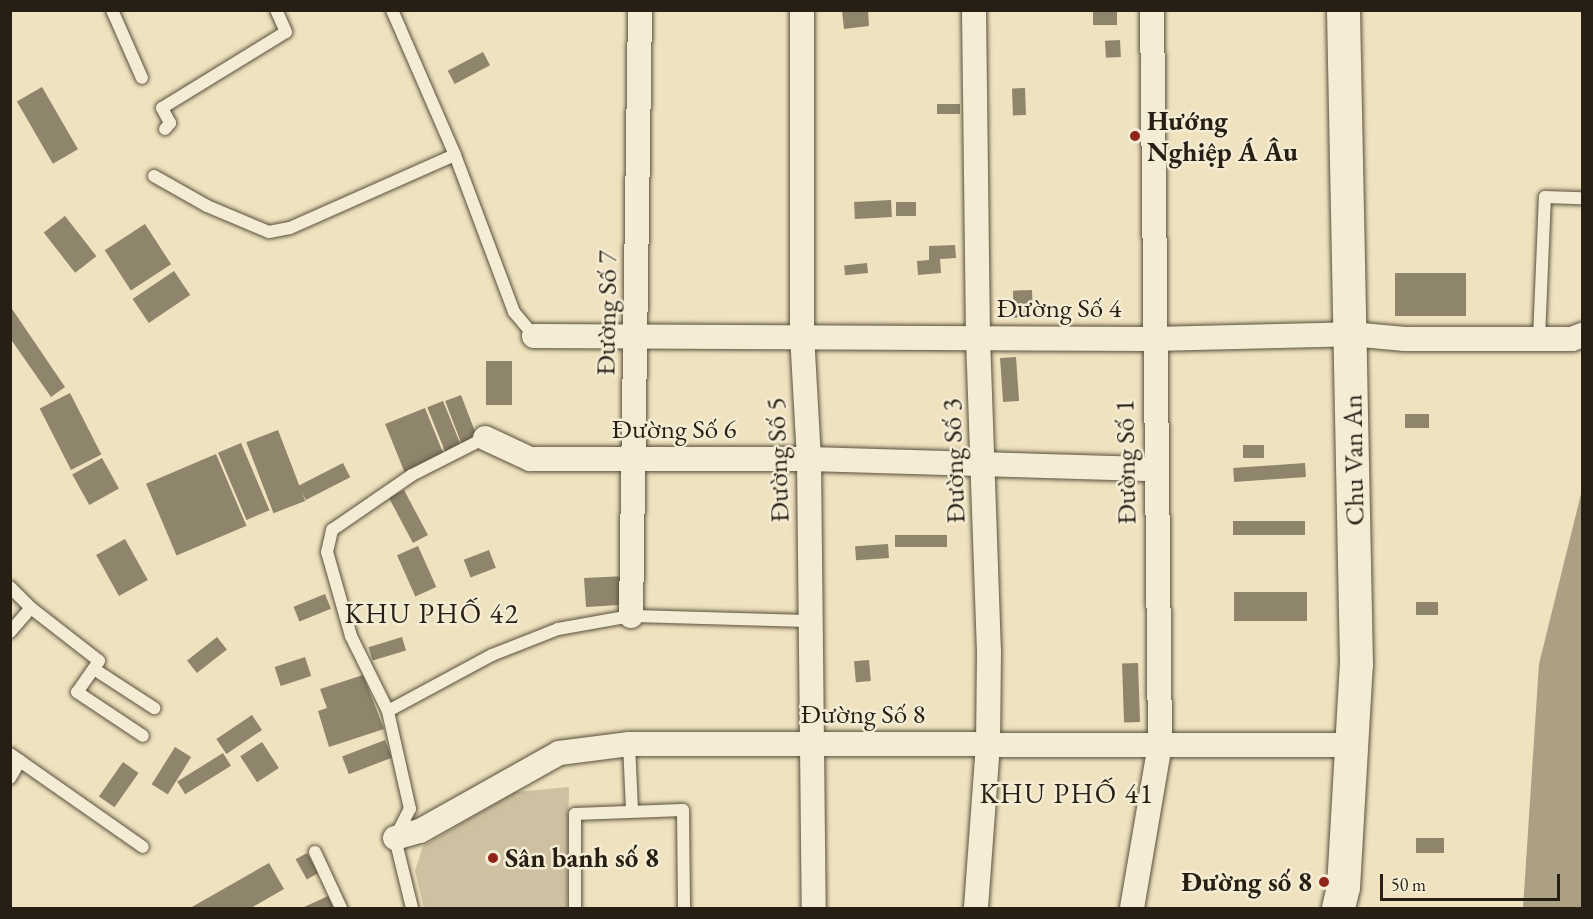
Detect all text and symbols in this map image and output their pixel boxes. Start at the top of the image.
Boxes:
place label: Hướng Nghiệp Á Âu [1147,104,1298,167]
marker: Hướng Nghiệp Á Âu [1128,129,1142,143]
street label: Đường Số 7 [589,250,623,376]
street label: Đường Số 4 [997,292,1121,324]
street label: Chu Van An [1336,394,1370,526]
street label: Đường Số 5 [759,397,795,523]
street label: Đường Số 3 [935,398,971,524]
street label: Đường Số 1 [1108,399,1142,525]
street label: Đường Số 6 [612,413,736,445]
district label: KHU PHỐ 42 [345,596,519,630]
street label: Đường Số 8 [801,698,925,730]
district label: KHU PHỐ 41 [980,776,1154,810]
place label: Sân banh số 8 [505,842,659,874]
marker: Sân banh số 8 [486,851,500,865]
scale bar [1383,862,1563,900]
place label: Đường số 8 [1181,866,1312,898]
text: 50 m [1391,873,1426,896]
marker: Đường số 8 [1317,875,1331,889]

